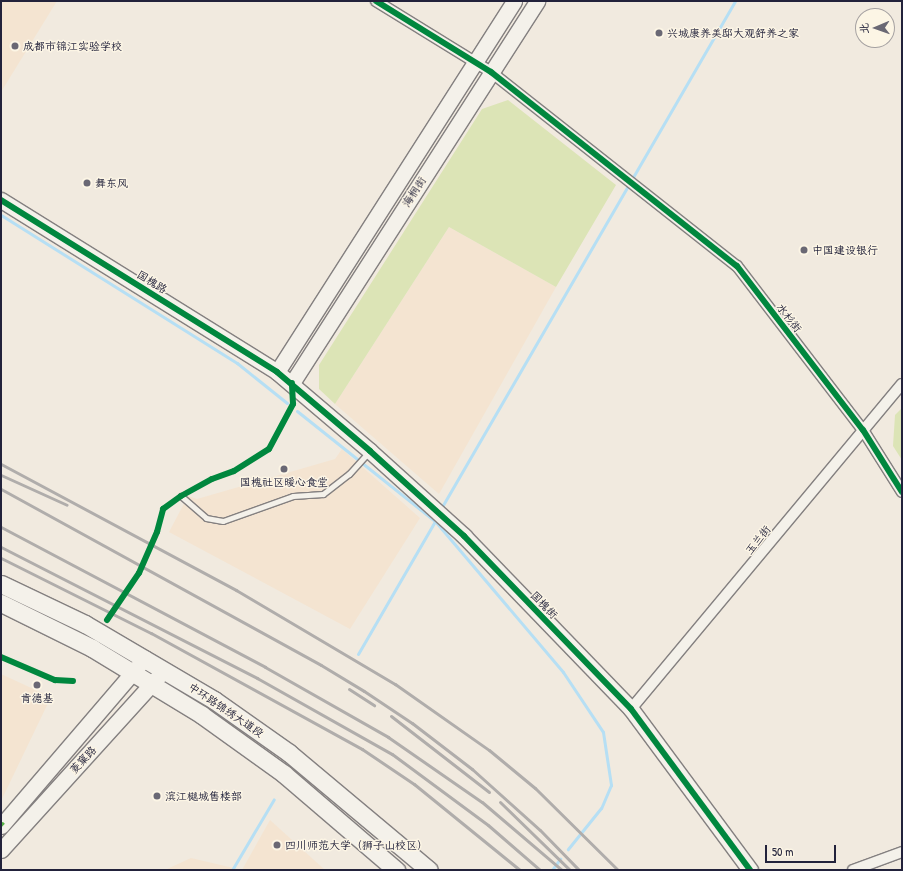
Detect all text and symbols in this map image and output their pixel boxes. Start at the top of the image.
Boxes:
north arrow [855,8,895,48]
text: 北 [857,23,871,34]
place label: 兴城康养美邸大观舒养之家 [667,26,799,40]
marker: 兴城康养美邸大观舒养之家 [654,28,664,38]
place label: 成都市锦江实验学校 [23,39,122,53]
marker: 成都市锦江实验学校 [10,41,20,51]
street label: 海桐街 [399,175,429,209]
place label: 舞东风 [95,176,128,190]
marker: 舞东风 [82,178,92,188]
place label: 中国建设银行 [812,243,878,257]
marker: 中国建设银行 [799,245,809,255]
street label: 国槐路 [135,268,169,296]
street label: 水杉街 [774,301,804,335]
marker: 国槐社区暖心食堂 [279,464,289,474]
place label: 国槐社区暖心食堂 [240,475,328,489]
street label: 玉兰街 [742,523,774,557]
street label: 国槐街 [528,589,560,621]
marker: 肯德基 [32,680,42,690]
street label: 中环路锦绣大道段 [186,680,266,740]
place label: 肯德基 [21,691,53,705]
street label: 菱窠路 [67,743,99,777]
place label: 滨江樾城售楼部 [165,789,242,803]
marker: 滨江樾城售楼部 [152,791,162,801]
scale bar [767,837,838,863]
place label: 四川师范大学（狮子山校区） [285,838,428,852]
marker: 四川师范大学（狮子山校区） [272,840,282,850]
text: 50 m [772,843,793,860]

